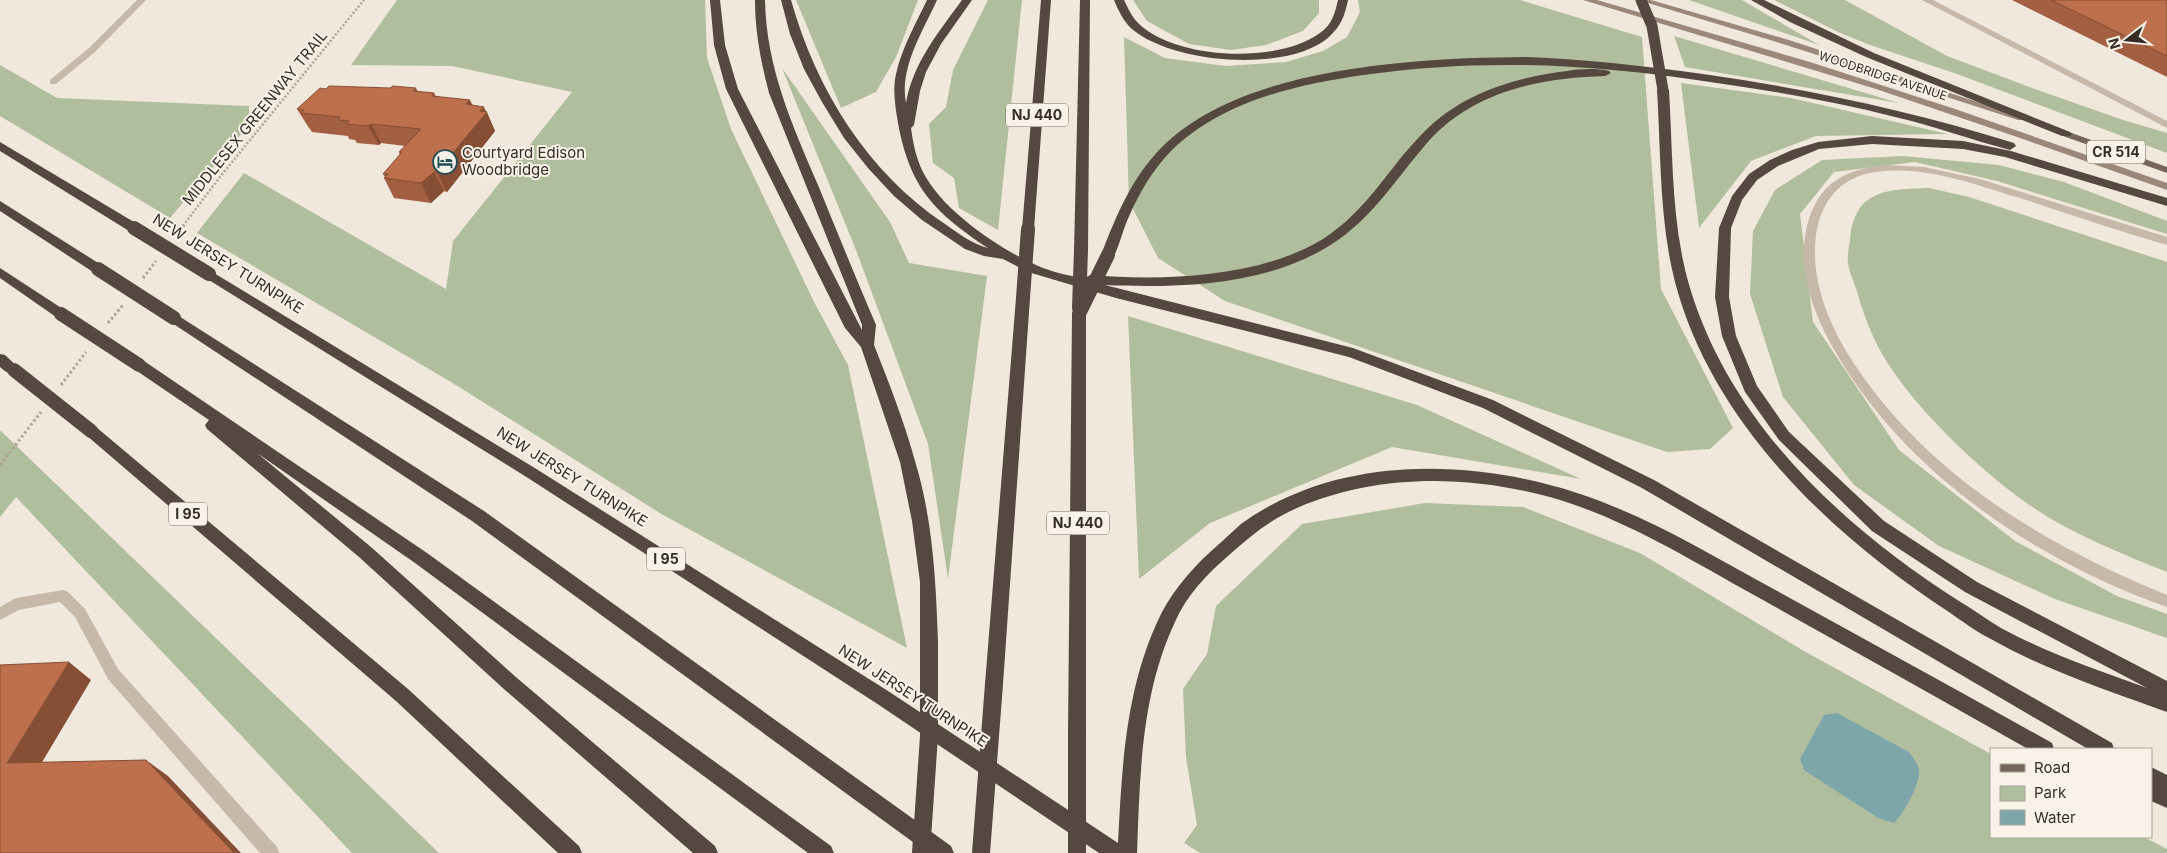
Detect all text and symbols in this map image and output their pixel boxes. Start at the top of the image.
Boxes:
north arrow [2102,15,2152,65]
street label: MIDDLESEX GREENWAY TRAIL [178,26,331,209]
text: N [2104,36,2124,51]
street label: WOODBRIDGE AVENUE [1817,48,1949,103]
road number: NJ 440 [1006,104,1068,126]
road number: CR 514 [2087,140,2145,163]
place label: Courtyard Edison Woodbridge [462,143,585,179]
hotel icon: Courtyard Edison Woodbridge [432,149,458,175]
street label: NEW JERSEY TURNPIKE [149,209,307,318]
street label: NEW JERSEY TURNPIKE [493,422,651,531]
road number: I 95 [169,502,207,526]
road number: NJ 440 [1047,512,1109,534]
road number: I 95 [647,548,685,570]
street label: NEW JERSEY TURNPIKE [835,640,991,751]
legend [1990,748,2152,838]
text: Road [2034,758,2070,777]
text: Park [2034,783,2067,802]
text: Water [2034,808,2076,827]

